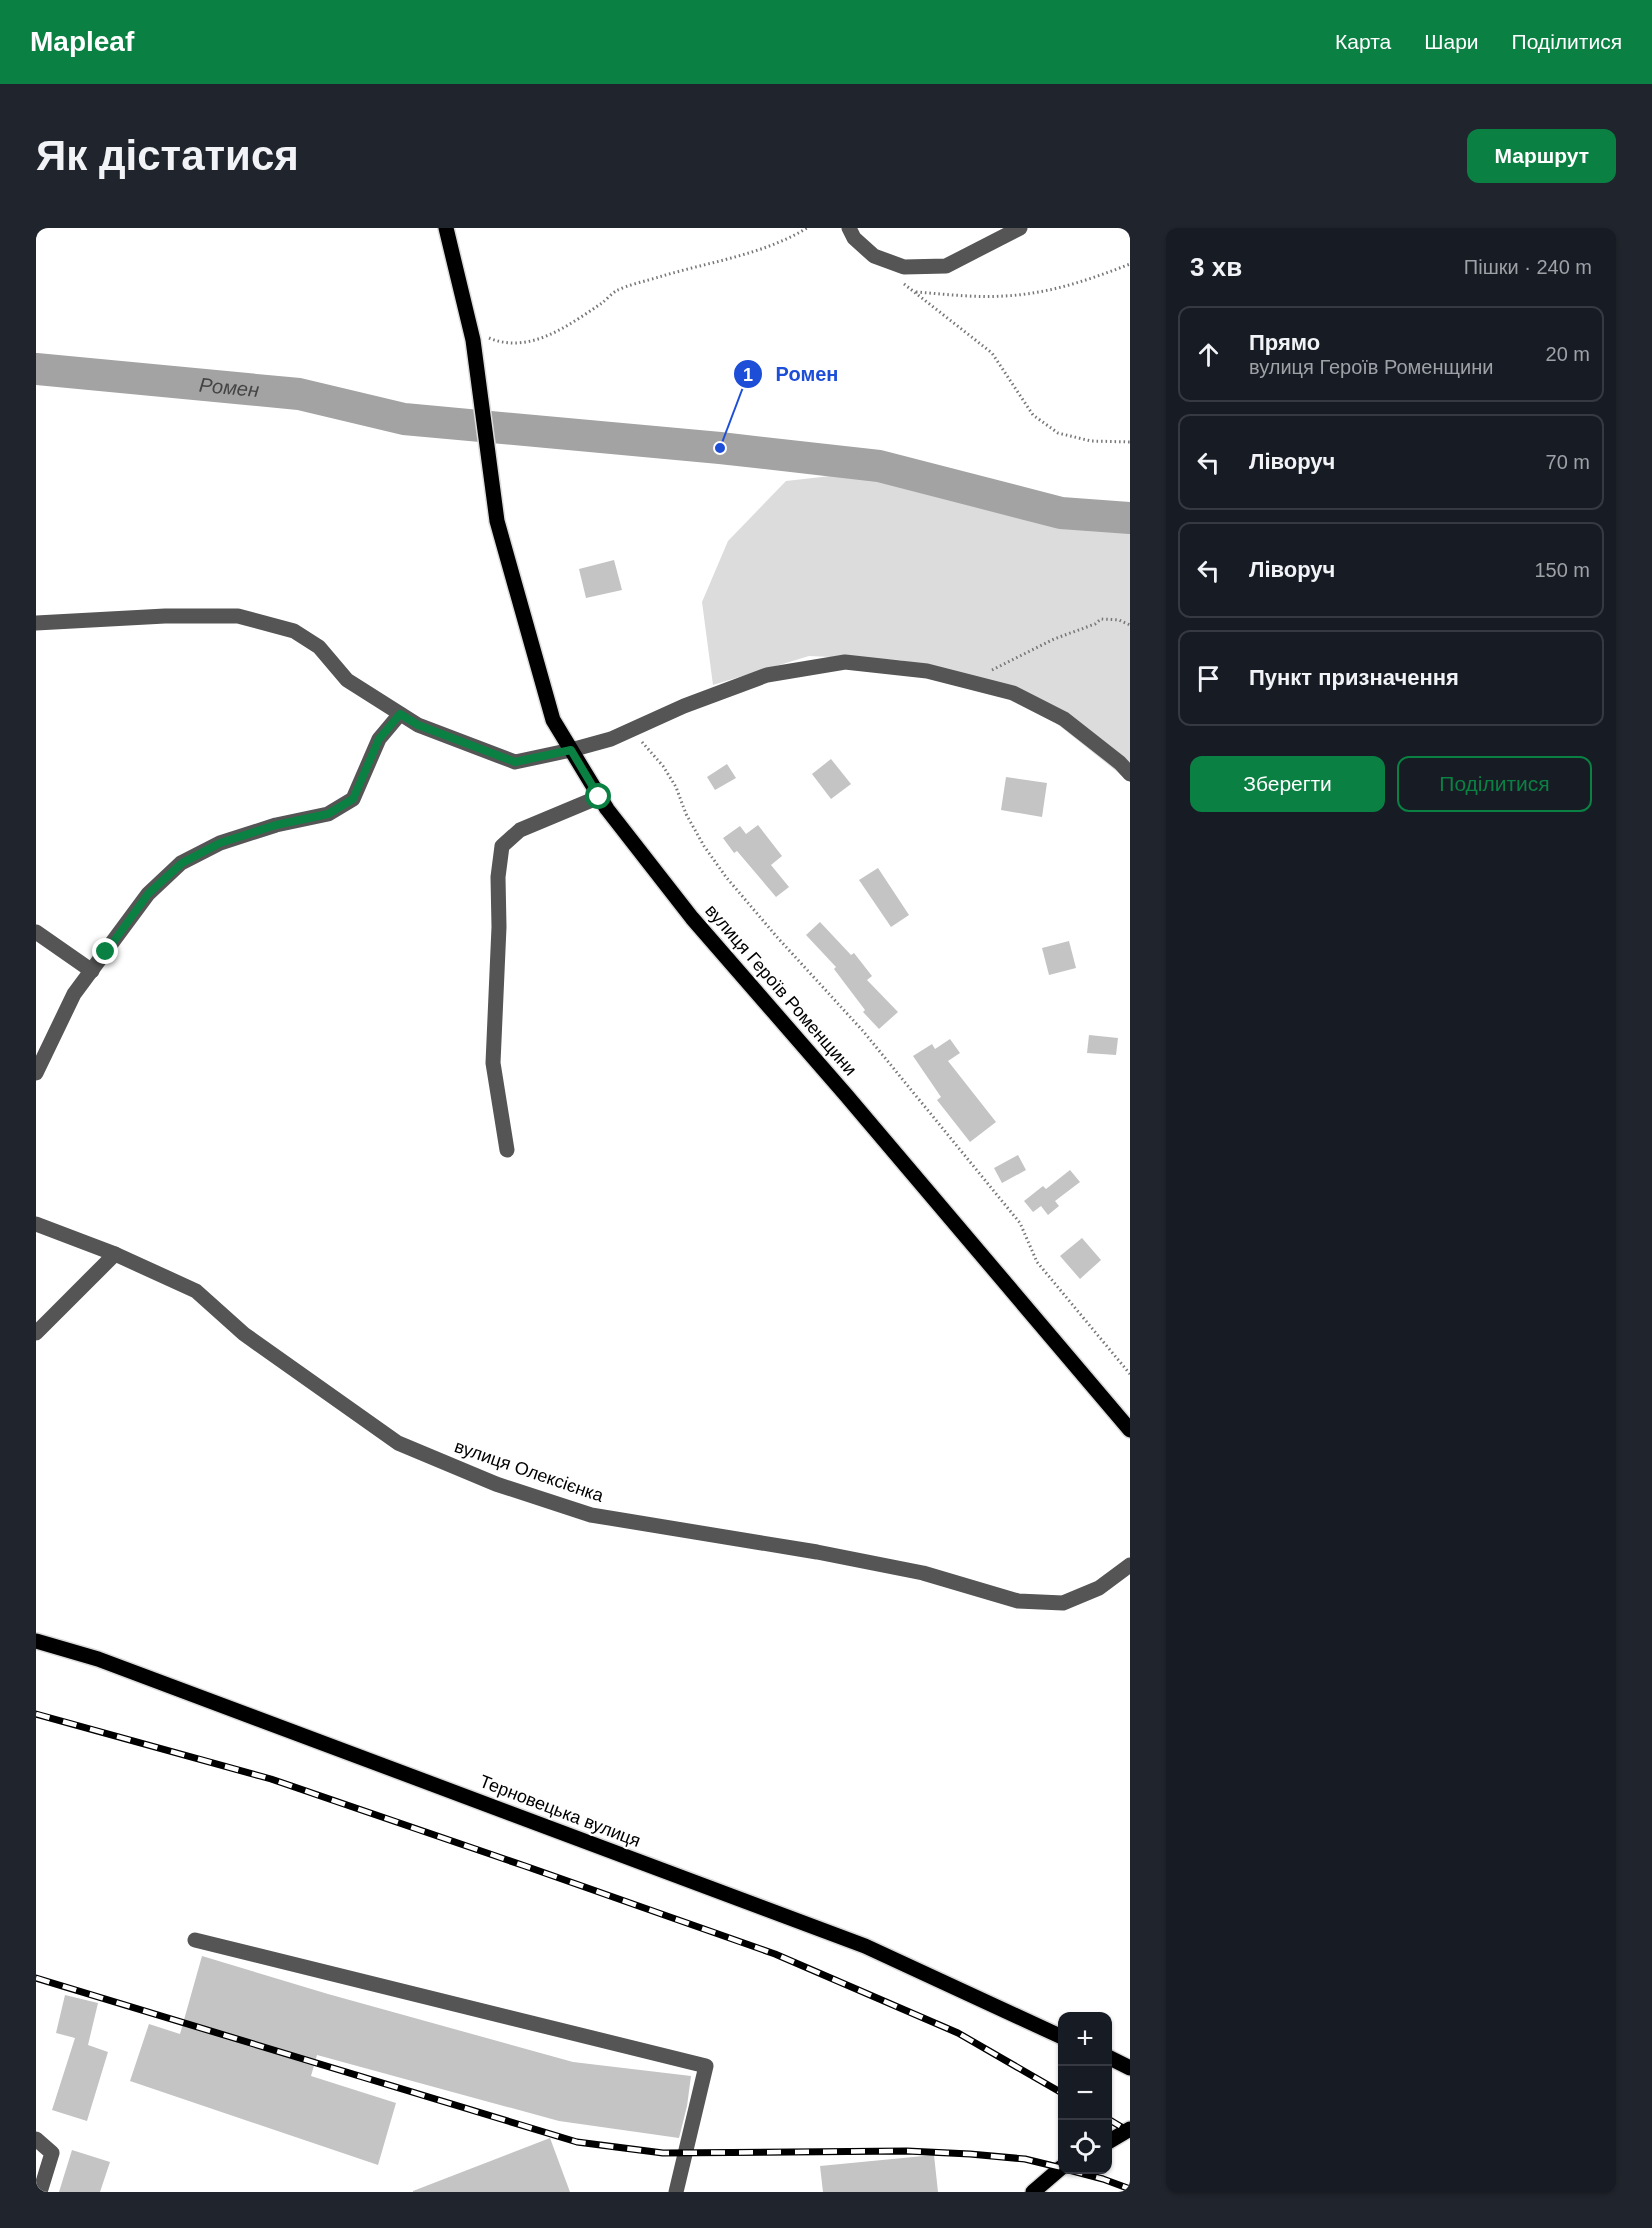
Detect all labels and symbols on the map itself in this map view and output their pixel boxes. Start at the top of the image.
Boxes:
callout: Ромен [733,355,850,393]
text: Ромен [776,363,838,385]
text: 1 [743,365,753,385]
water label: Ромен [198,374,260,401]
route start [585,783,611,809]
street label: вулиця Героїв Роменщини [701,900,861,1080]
route end [92,938,118,964]
street label: вулиця Олексієнка [452,1436,607,1506]
street label: Терновецька вулиця [477,1771,643,1851]

